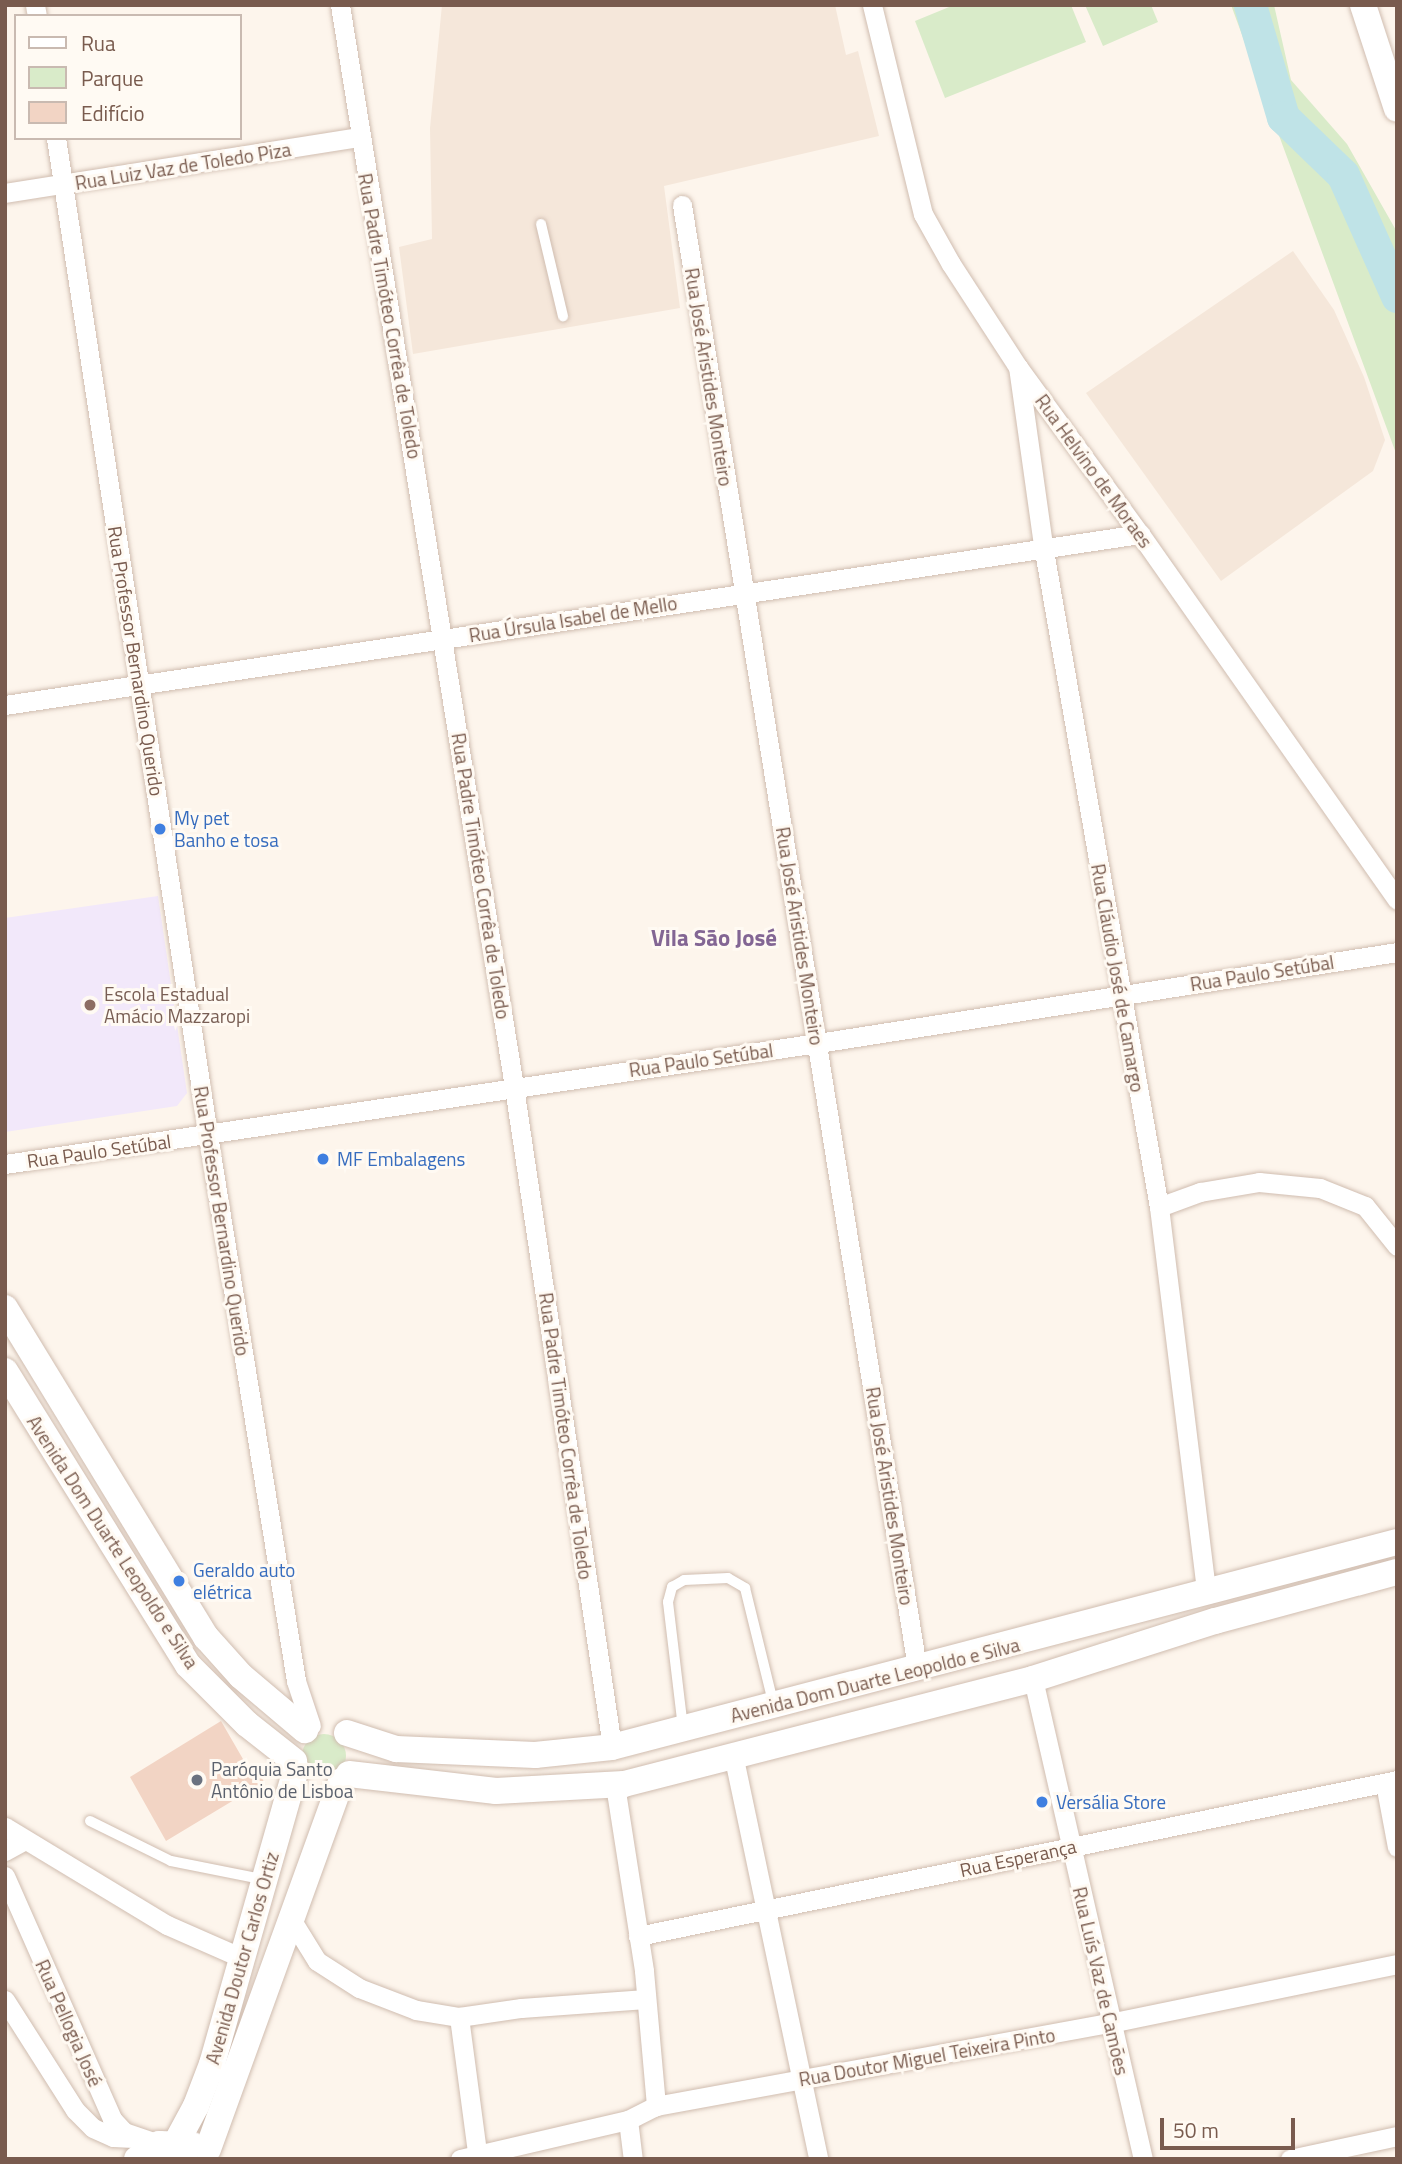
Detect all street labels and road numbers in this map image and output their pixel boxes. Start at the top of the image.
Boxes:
street label: Rua Luiz Vaz de Toledo Piza [73,138,293,194]
street label: Rua Padre Timóteo Corrêa de Toledo [354,172,426,460]
street label: Rua José Aristides Monteiro [680,266,738,488]
street label: Rua Helvino de Moraes [1031,390,1157,552]
street label: Rua Professor Bernardino Querido [103,524,169,798]
street label: Rua Úrsula Isabel de Mello [467,591,679,647]
street label: Rua Padre Timóteo Corrêa de Toledo [447,731,515,1021]
street label: Rua José Aristides Monteiro [771,825,829,1047]
street label: Rua Cláudio José de Camargo [1087,862,1149,1094]
street label: Rua Paulo Setúbal [1188,950,1336,996]
street label: Rua Paulo Setúbal [627,1039,775,1081]
street label: Rua Professor Bernardino Querido [189,1084,255,1358]
street label: Rua Paulo Setúbal [25,1130,173,1172]
street label: Rua Padre Timóteo Corrêa de Toledo [535,1291,597,1581]
street label: Rua José Aristides Monteiro [861,1385,919,1607]
street label: Avenida Dom Duarte Leopoldo e Silva [22,1411,204,1673]
street label: Avenida Dom Duarte Leopoldo e Silva [728,1633,1022,1727]
street label: Rua Esperança [958,1835,1078,1881]
street label: Avenida Doutor Carlos Ortiz [201,1849,283,2067]
street label: Rua Luís Vaz de Camões [1068,1885,1134,2077]
street label: Rua Pellogia José [31,1956,107,2090]
street label: Rua Doutor Miguel Teixeira Pinto [797,2023,1057,2091]

